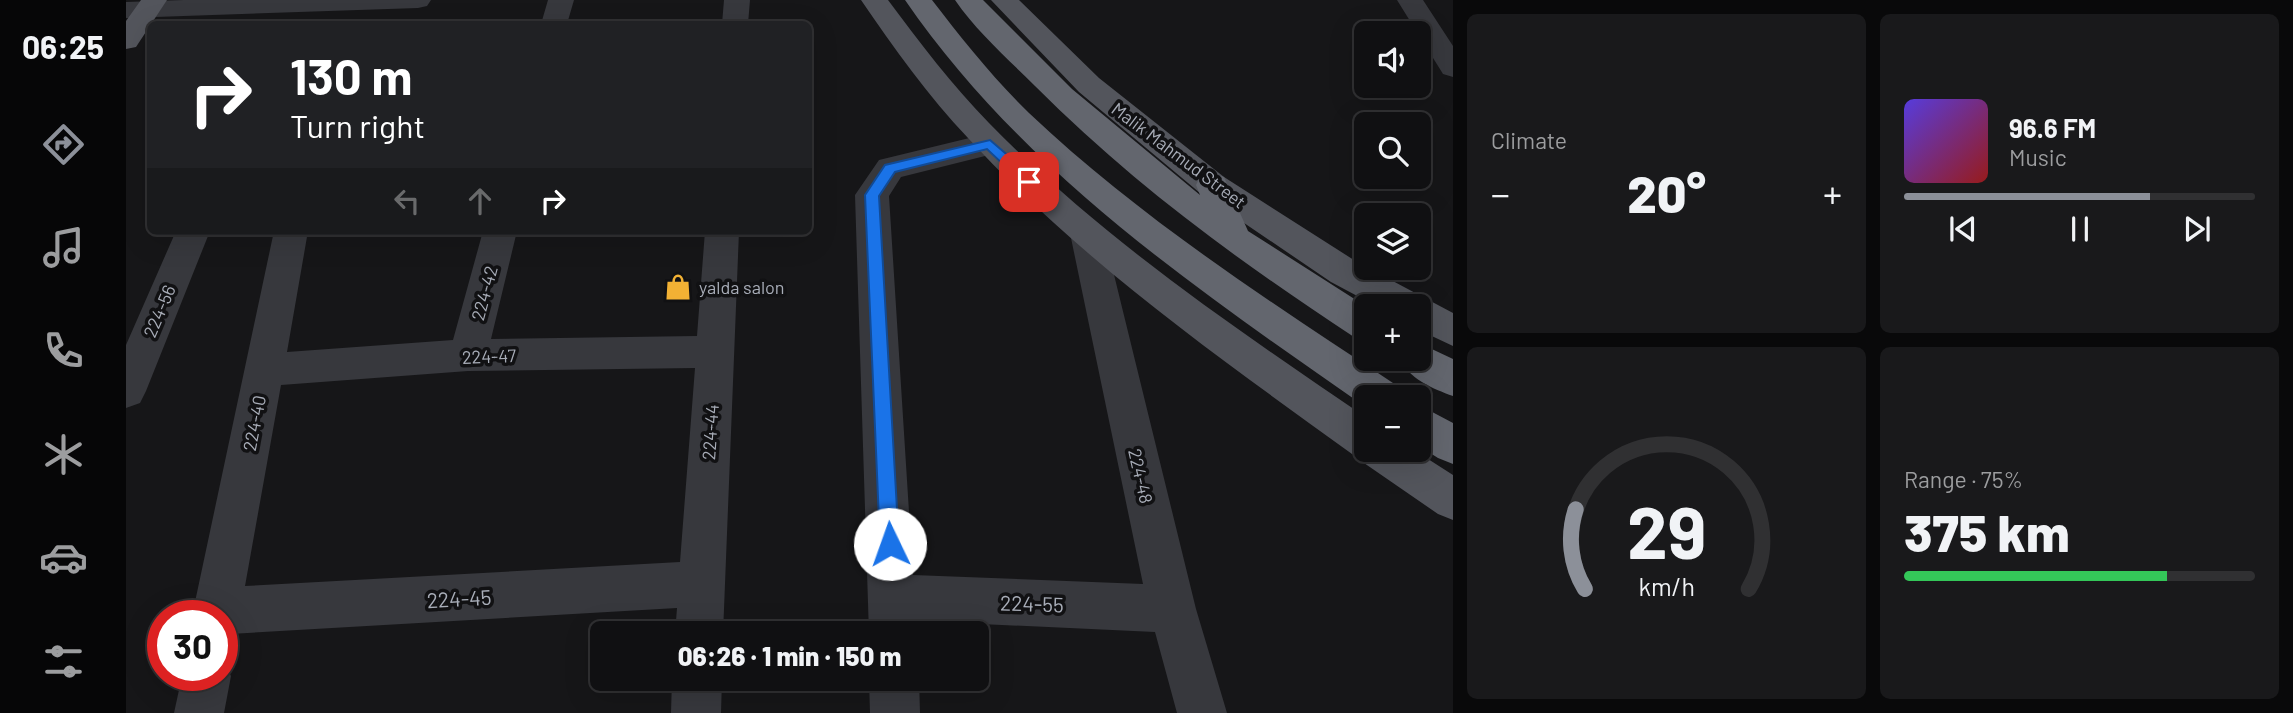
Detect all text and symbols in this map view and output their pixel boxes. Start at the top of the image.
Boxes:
map controls [1354,21,1431,462]
button: sound [1354,21,1431,98]
text: 06:25 [22,27,104,65]
text: 130 m [290,46,412,105]
icon: right [175,49,266,140]
street label: Malik Mahmud Street [1108,97,1250,213]
text: Turn right [290,106,425,144]
button: search [1354,112,1431,189]
text: 96.6 FM [2009,112,2096,143]
icon: directions [39,120,88,169]
text: Climate [1491,126,1567,154]
text: Music [2009,143,2067,171]
pin [999,152,1059,212]
text: 20° [1627,161,1706,223]
icon: arrive [1010,163,1048,201]
text: − [1491,170,1510,216]
text: + [1823,170,1842,216]
icon: left [388,182,426,220]
icon: ahead [461,182,499,220]
icon: right [534,182,572,220]
button: layers [1354,203,1431,280]
icon: previous [1944,210,1982,248]
icon: pause [2061,210,2099,248]
icon: next [2178,210,2216,248]
icon: music [39,223,88,272]
street label: 224-42 [466,263,502,323]
shop icon: yalda salon [663,272,693,302]
place label: yalda salon [699,276,785,298]
street label: 224-56 [138,281,180,341]
button: + [1354,294,1431,371]
icon: phone [39,326,88,375]
street label: 224-47 [462,344,517,368]
button: − [1354,385,1431,462]
street label: 224-40 [238,393,270,453]
street label: 224-44 [697,403,723,461]
icon: climate [39,430,88,479]
street label: 224-48 [1124,446,1158,506]
text: Range · 75% [1904,465,2023,493]
text: 29 [1627,486,1706,574]
text: 375 km [1904,500,2070,562]
position arrow [853,507,927,581]
icon: car [39,533,88,582]
text: km/h [1638,571,1695,601]
street label: 224-45 [426,584,492,612]
street label: 224-55 [1000,589,1064,617]
speed limit sign: 30 [147,600,238,691]
icon: filters [39,637,88,686]
text: 06:26 · 1 min · 150 m [678,640,901,671]

